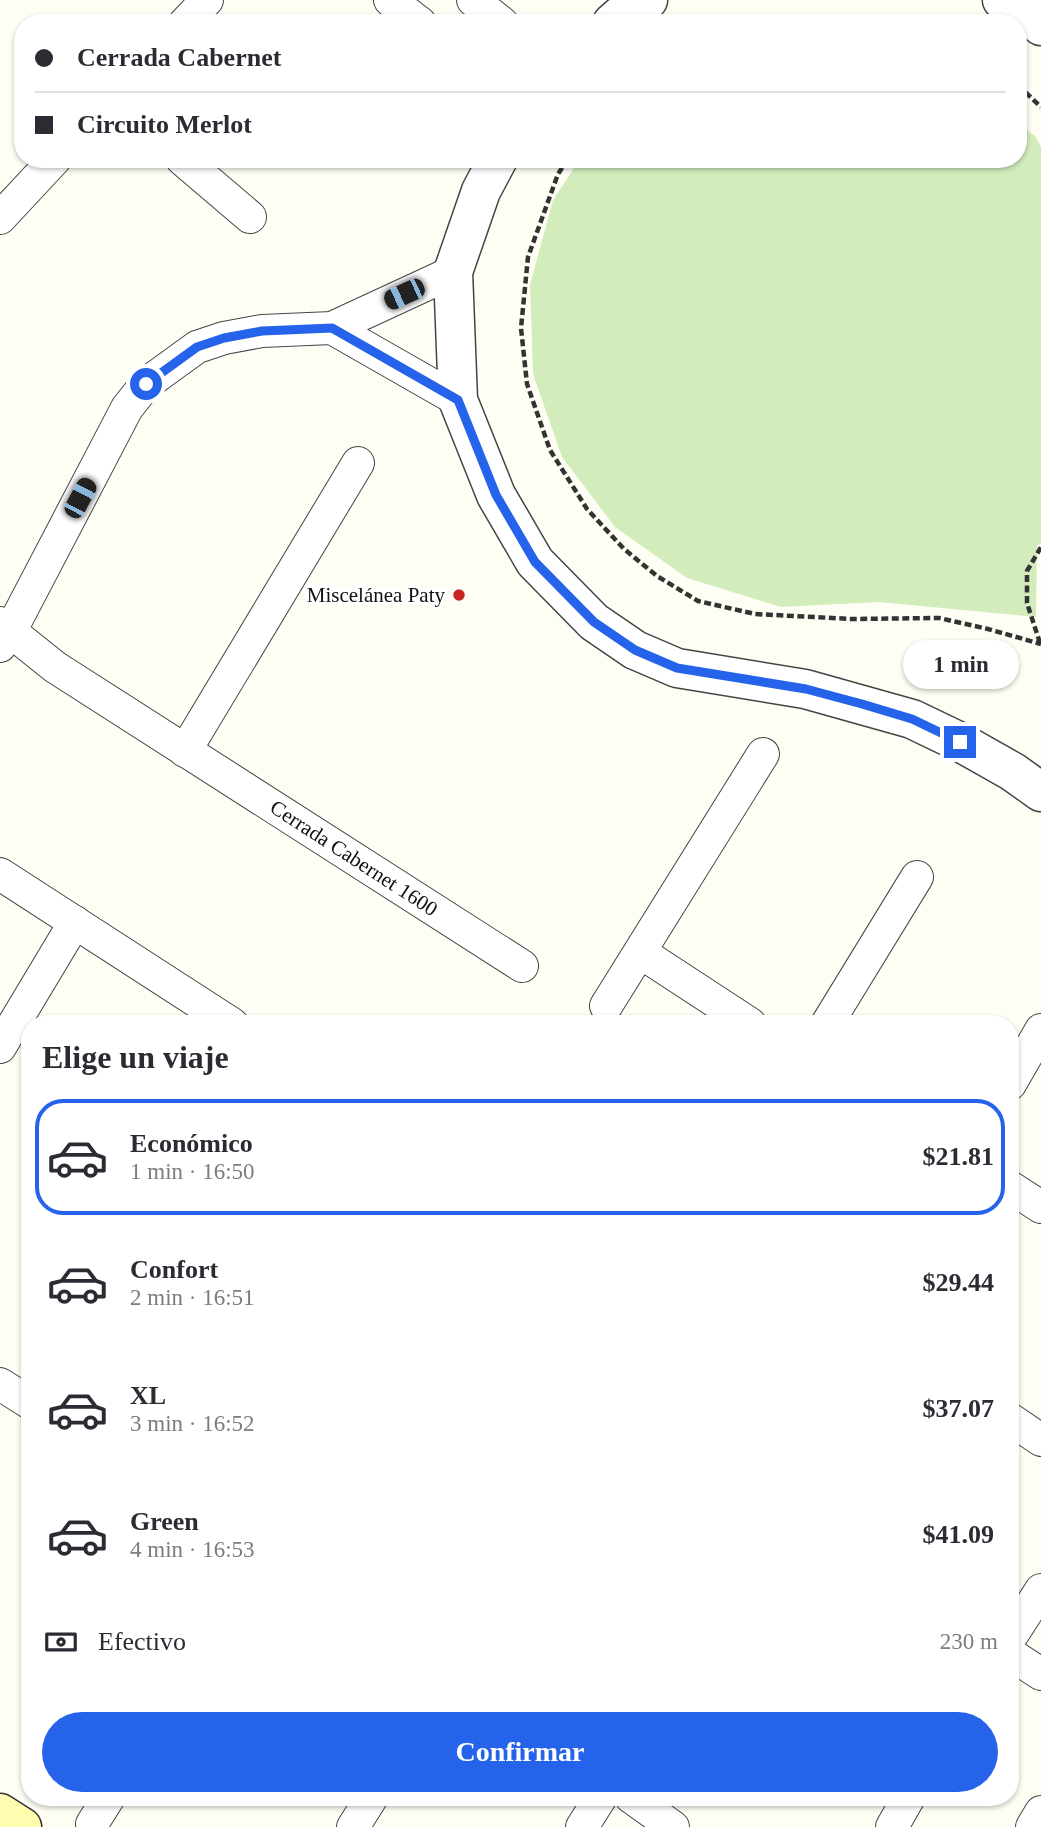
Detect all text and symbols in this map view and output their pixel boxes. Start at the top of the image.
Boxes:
text: Cerrada Cabernet [77,43,281,72]
text: Circuito Merlot [77,110,252,139]
car [381,276,428,312]
route start [130,368,162,400]
car [61,475,100,521]
place label: Miscelánea Paty [307,583,445,607]
marker: Miscelánea Paty [451,587,467,603]
callout: 1 min [902,640,1018,690]
text: 1 min [933,652,989,677]
route end [944,726,976,758]
street label: Cerrada Cabernet 1600 [266,795,442,921]
text: Elige un viaje [42,1039,229,1075]
icon: car [46,1126,109,1189]
text: Económico [130,1129,253,1158]
text: $21.81 [923,1142,994,1171]
text: 1 min · 16:50 [130,1159,255,1184]
icon: car [46,1252,109,1315]
text: Confort [130,1255,218,1284]
text: $29.44 [923,1268,994,1297]
text: 2 min · 16:51 [130,1285,255,1310]
icon: car [46,1378,109,1441]
text: XL [130,1381,166,1410]
text: $37.07 [923,1394,994,1423]
text: 3 min · 16:52 [130,1411,255,1436]
icon: car [46,1504,109,1567]
text: Green [130,1507,199,1536]
text: $41.09 [923,1520,994,1549]
text: 4 min · 16:53 [130,1537,255,1562]
icon: cash [42,1623,80,1661]
text: Efectivo [98,1627,186,1656]
text: 230 m [940,1629,998,1654]
button: Confirmar [42,1712,998,1792]

